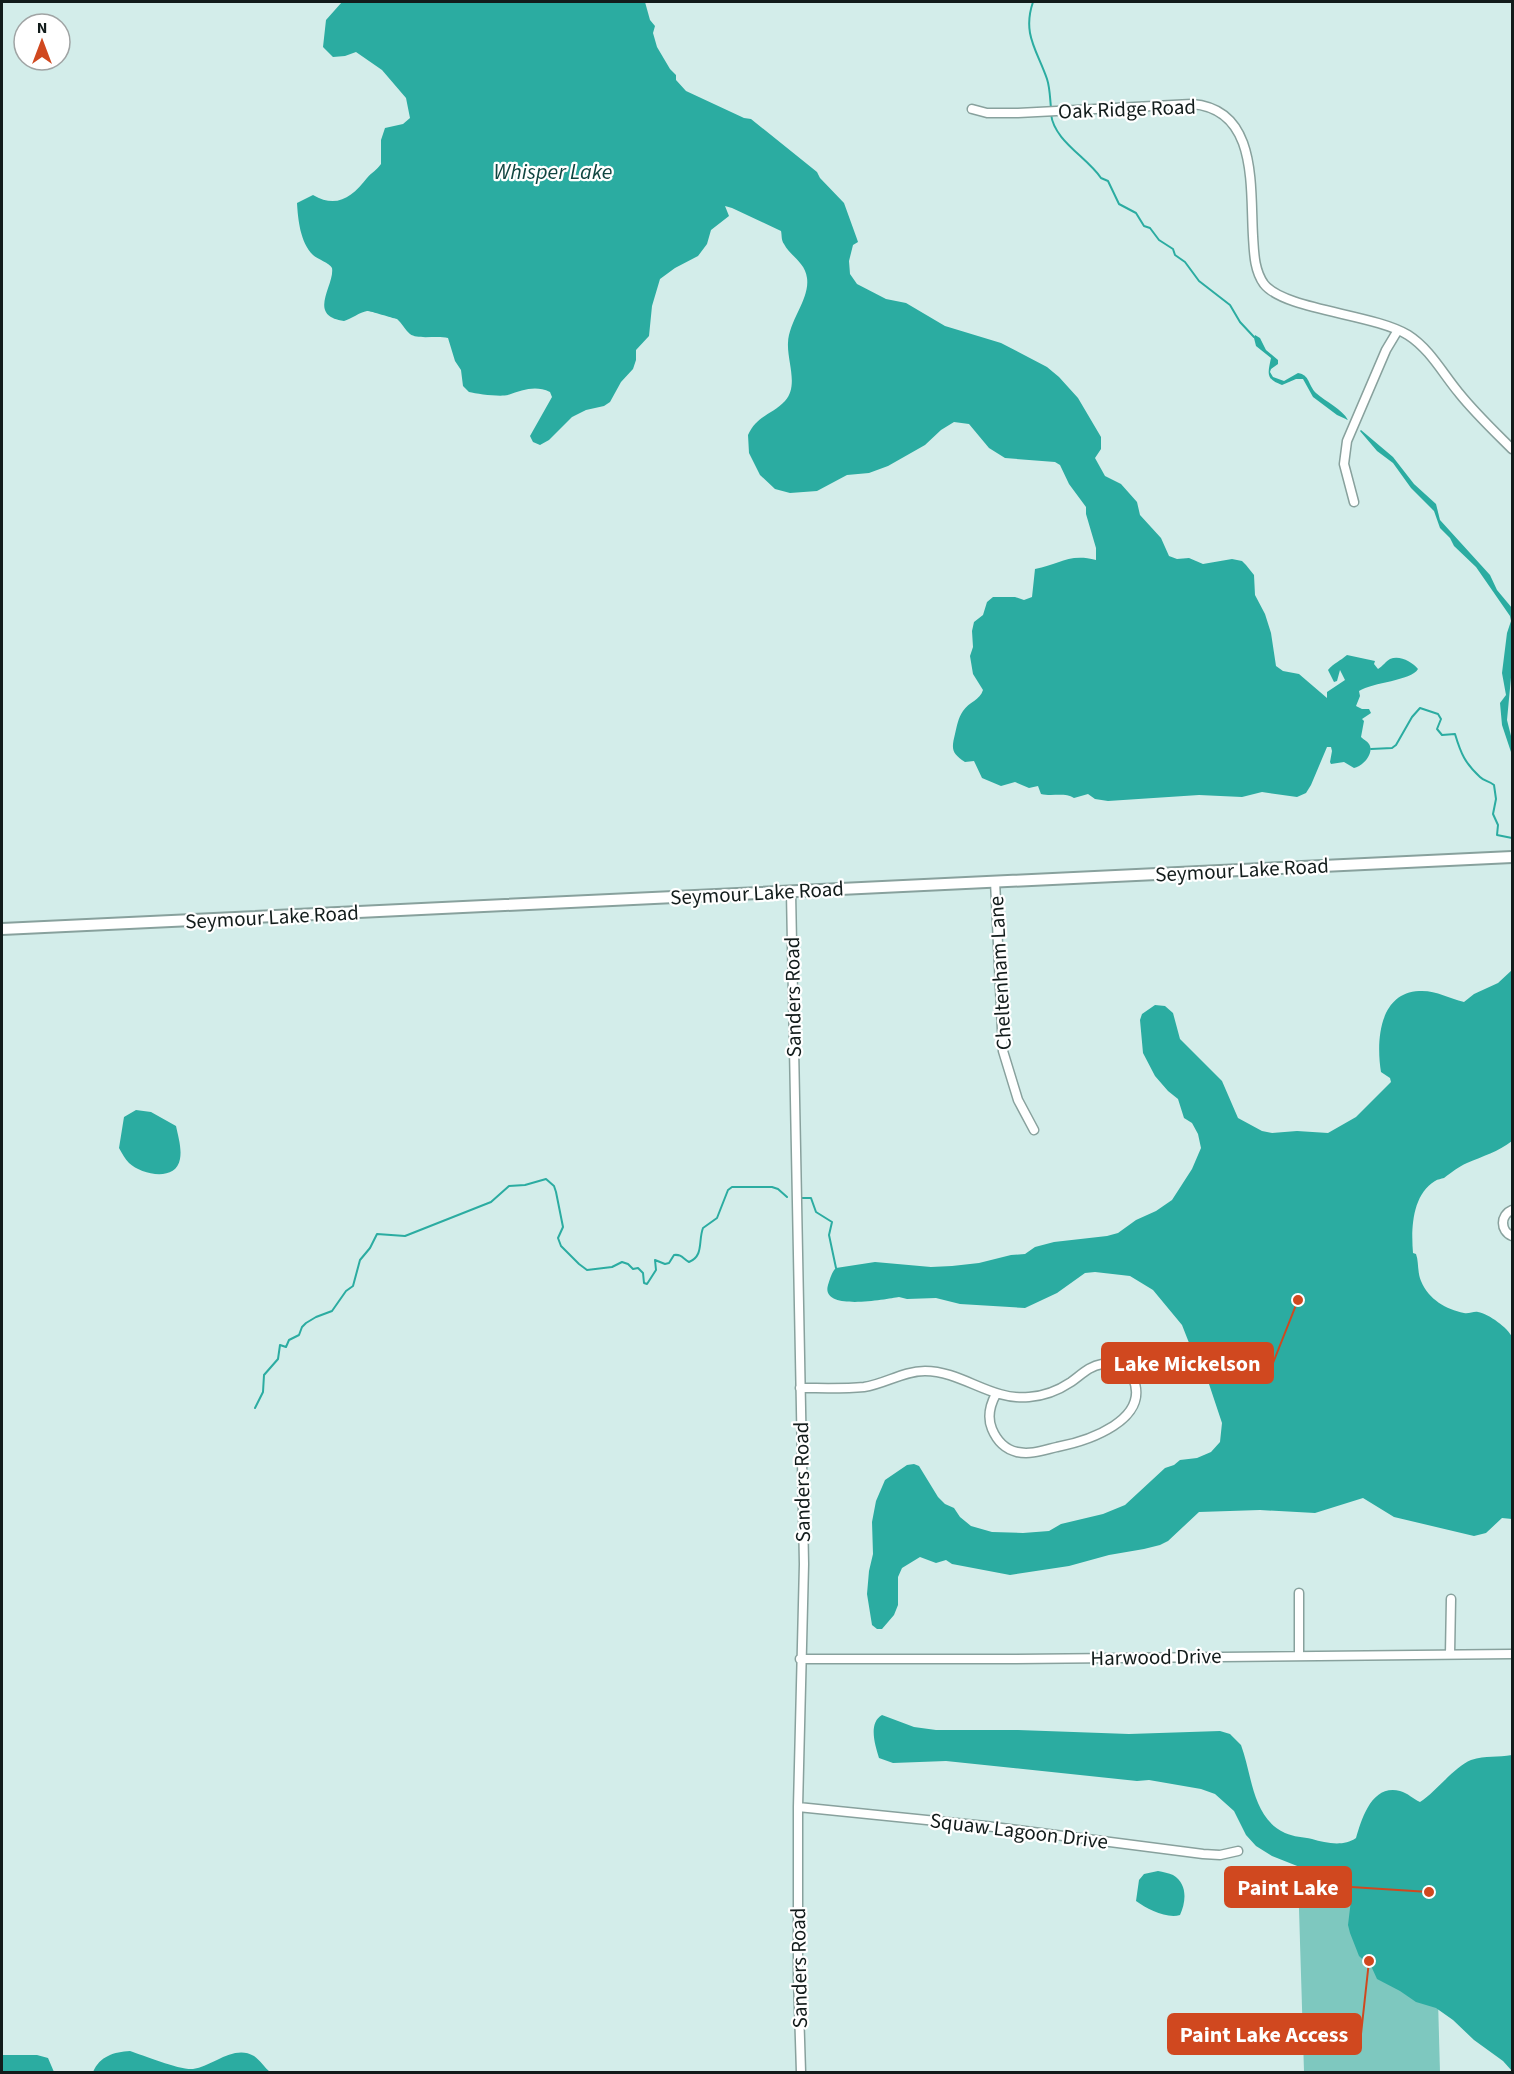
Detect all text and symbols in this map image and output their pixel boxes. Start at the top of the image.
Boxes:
north arrow [12,12,72,72]
text: N [37,17,47,39]
street label: Oak Ridge Road [1058,92,1196,126]
water label: Whisper Lake [494,156,612,188]
street label: Seymour Lake Road [1154,850,1330,890]
street label: Seymour Lake Road [669,873,845,913]
street label: Cheltenham Lane [981,895,1019,1051]
street label: Seymour Lake Road [184,897,360,937]
street label: Sanders Road [777,936,809,1058]
callout: Lake Mickelson [1102,1343,1273,1383]
text: Lake Mickelson [1113,1348,1261,1380]
street label: Sanders Road [786,1421,818,1543]
street label: Harwood Drive [1090,1641,1222,1673]
street label: Squaw Lagoon Drive [928,1805,1110,1857]
callout: Paint Lake [1225,1867,1351,1907]
text: Paint Lake [1237,1872,1339,1904]
street label: Sanders Road [783,1907,815,2029]
callout: Paint Lake Access [1168,2014,1361,2054]
text: Paint Lake Access [1180,2019,1349,2051]

